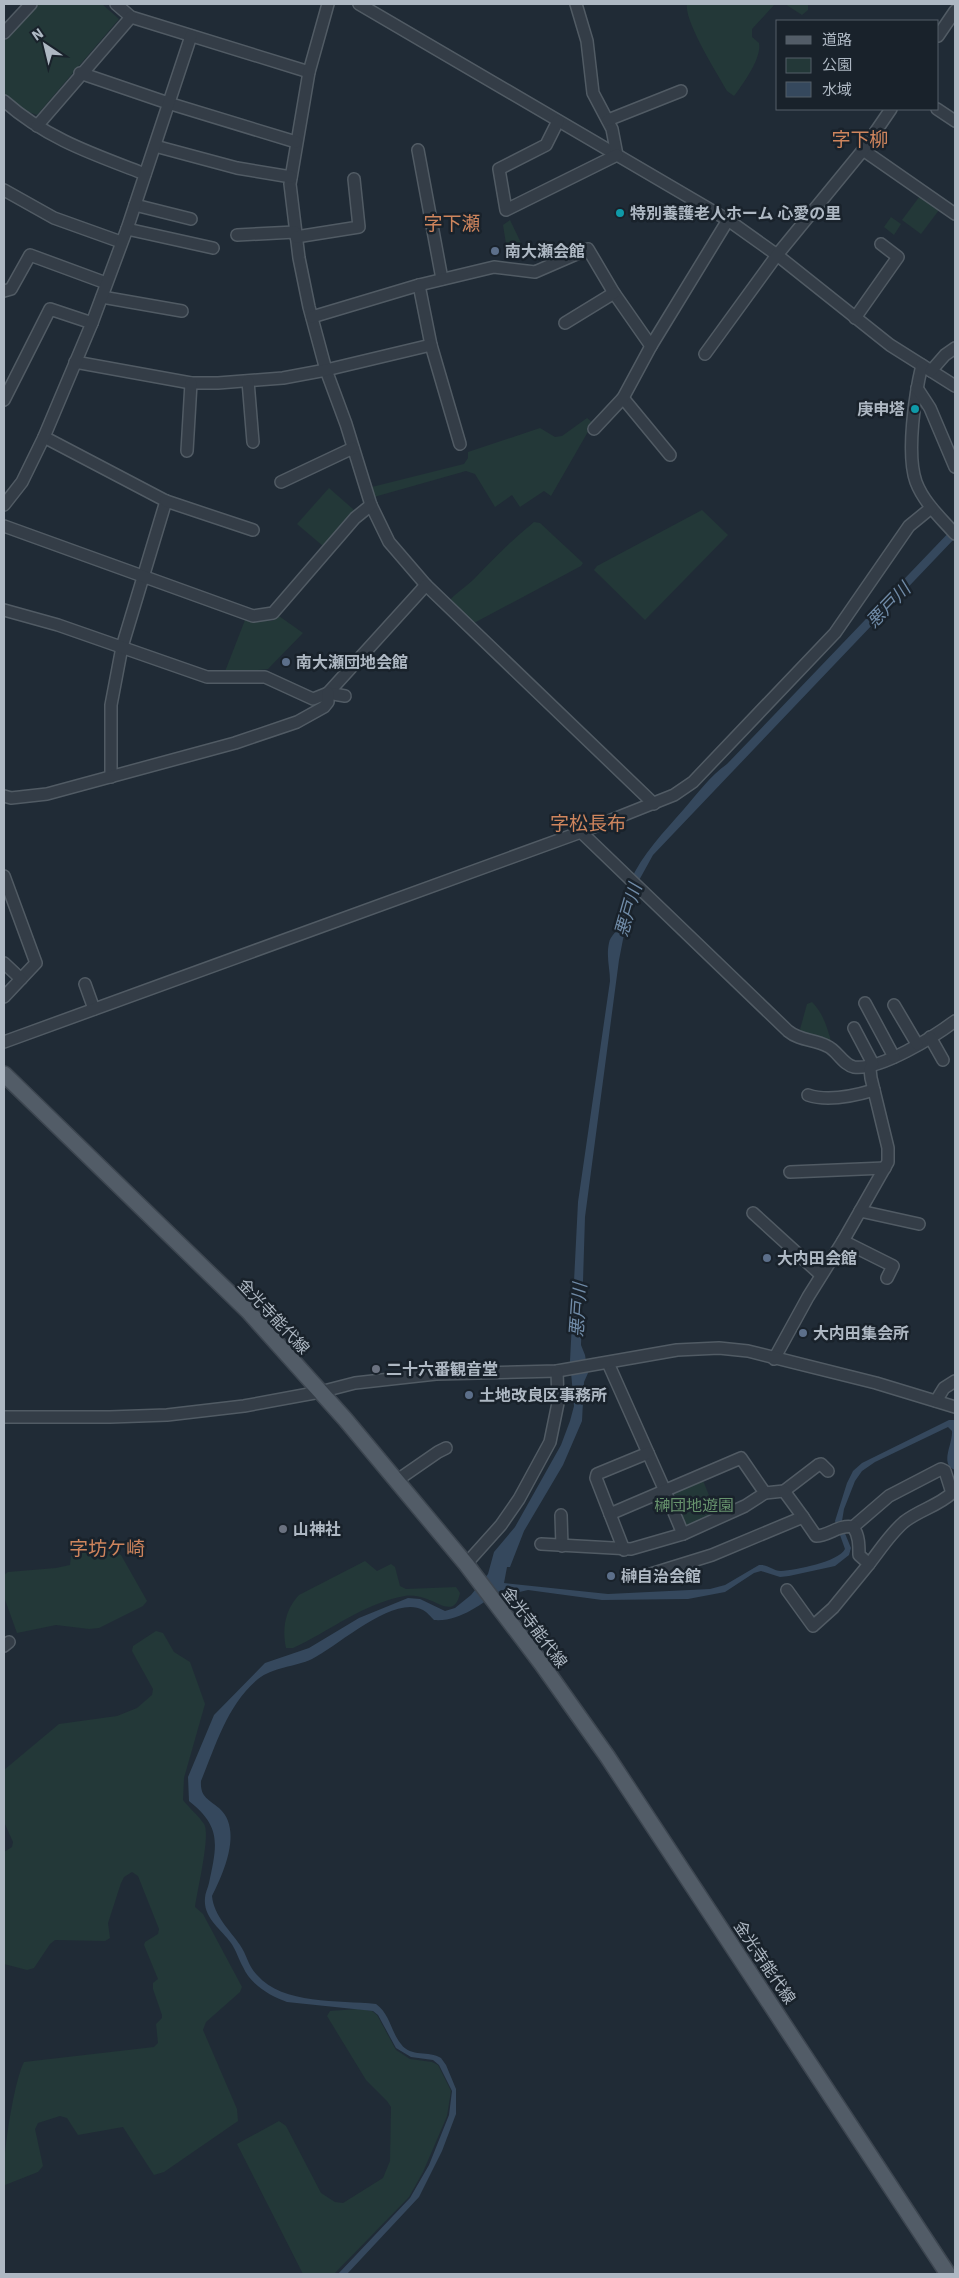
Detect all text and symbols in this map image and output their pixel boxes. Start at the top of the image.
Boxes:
north arrow [20,20,70,70]
legend [776,20,939,110]
text: N [28,24,47,45]
text: 道路 [822,30,852,49]
text: 公園 [822,55,852,74]
text: 水域 [822,80,852,99]
district label: 字下柳 [831,127,889,151]
place label: 特別養護老人ホーム 心愛の里 [630,203,841,223]
marker: 特別養護老人ホーム 心愛の里 [614,207,626,219]
district label: 字下瀬 [423,211,481,235]
place label: 南大瀬会館 [505,241,585,261]
marker: 南大瀬会館 [489,245,501,257]
place label: 庚申塔 [857,399,905,419]
marker: 庚申塔 [909,403,921,415]
water label: 悪戸川 [861,576,916,632]
place label: 南大瀬団地会館 [296,652,408,672]
marker: 南大瀬団地会館 [280,656,292,668]
district label: 字松長布 [550,811,626,835]
water label: 悪戸川 [610,879,647,939]
place label: 大内田会館 [777,1248,857,1268]
marker: 大内田会館 [761,1252,773,1264]
street label: 金光寺能代線 [234,1274,314,1358]
water label: 悪戸川 [565,1280,591,1338]
place label: 大内田集会所 [813,1323,909,1343]
marker: 大内田集会所 [797,1327,809,1339]
place label: 二十六番観音堂 [386,1359,498,1379]
marker: 二十六番観音堂 [370,1363,382,1375]
place label: 土地改良区事務所 [479,1385,607,1405]
marker: 土地改良区事務所 [463,1389,475,1401]
park label: 榊団地遊園 [654,1495,734,1515]
place label: 山神社 [293,1519,341,1539]
marker: 山神社 [277,1523,289,1535]
district label: 字坊ケ崎 [69,1536,145,1560]
place label: 榊自治会館 [621,1566,701,1586]
marker: 榊自治会館 [605,1570,617,1582]
street label: 金光寺能代線 [498,1583,572,1671]
street label: 金光寺能代線 [730,1917,800,2007]

